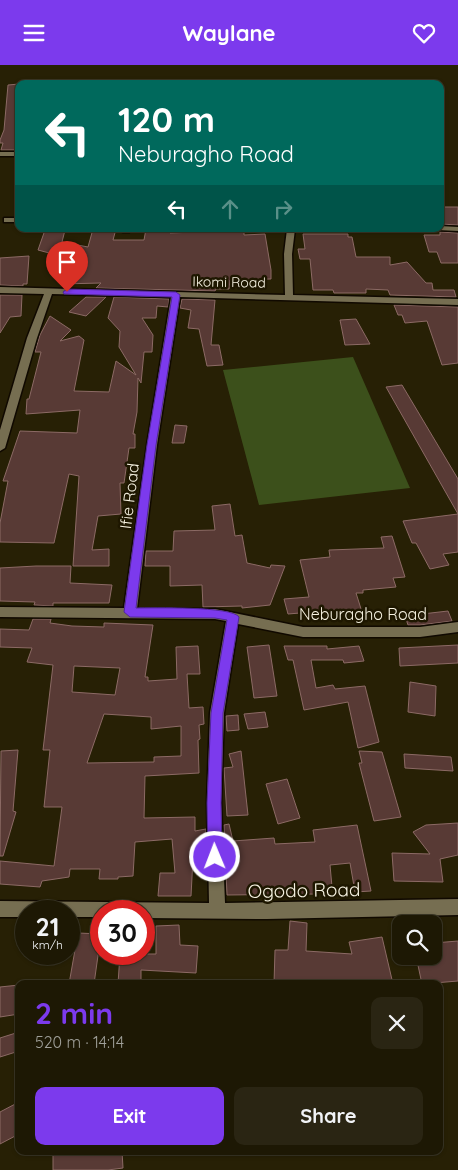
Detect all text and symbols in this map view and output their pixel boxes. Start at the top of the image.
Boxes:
icon: menu [20,19,48,47]
text: Waylane [182,19,276,47]
icon: heart [410,19,438,47]
text: 120 m [118,97,215,141]
icon: left [35,100,100,165]
text: Neburagho Road [118,140,294,168]
icon: left [163,195,191,223]
icon: ahead [216,195,244,223]
icon: right [269,195,297,223]
pin [46,241,88,292]
icon: arrive [53,248,81,276]
street label: Ikomi Road [192,272,266,292]
street label: Ifie Road [115,462,143,530]
street label: Neburagho Road [299,604,427,624]
position arrow [188,830,240,882]
street label: Ogodo Road [247,877,361,903]
speed limit sign: 30 [90,900,155,965]
text: 21 [36,911,59,942]
map controls [392,915,442,965]
button: search [392,915,442,965]
text: km/h [32,937,63,952]
text: 2 min [35,994,113,1032]
button: close [371,997,423,1049]
text: 520 m · 14:14 [35,1032,124,1052]
button: Exit [35,1087,224,1145]
button: Share [234,1087,423,1145]

